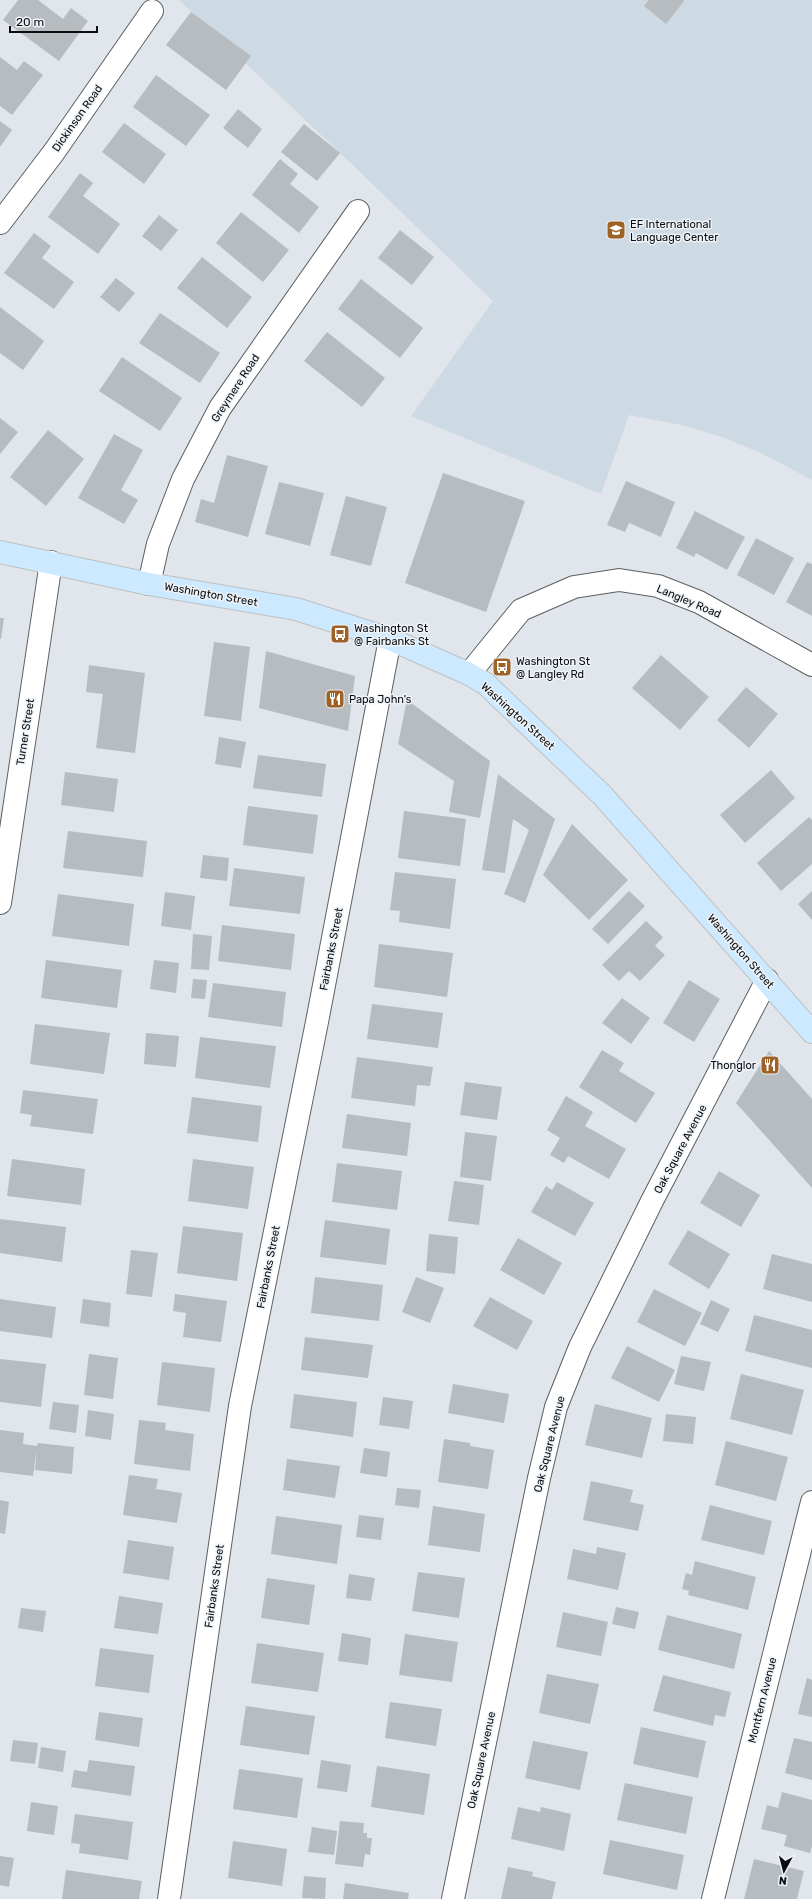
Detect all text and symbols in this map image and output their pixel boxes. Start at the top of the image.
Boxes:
scale bar [10,8,97,34]
text: 20 m [16,15,44,29]
street label: Dickinson Road [50,82,105,154]
place label: EF International Language Center [630,218,719,244]
school or university icon: EF International Language Center [605,219,627,241]
street label: Greymere Road [209,352,262,425]
street label: Washington Street [163,580,259,609]
street label: Langley Road [655,582,723,621]
place label: Washington St @ Fairbanks St [354,622,430,648]
bus stop icon: Washington St @ Fairbanks St [329,623,351,645]
place label: Washington St @ Langley Rd [516,655,591,681]
bus stop icon: Washington St @ Langley Rd [491,656,513,678]
street label: Washington Street [478,680,558,753]
restaurant icon: Papa John's [324,688,346,710]
place label: Papa John's [349,693,412,706]
street label: Turner Street [14,697,37,766]
street label: Fairbanks Street [317,906,346,992]
street label: Washington Street [705,911,777,992]
restaurant icon: Thonglor [759,1054,781,1076]
place label: Thonglor [710,1059,757,1072]
street label: Oak Square Avenue [651,1102,709,1196]
street label: Fairbanks Street [254,1224,283,1310]
street label: Oak Square Avenue [531,1394,568,1494]
street label: Fairbanks Street [202,1543,227,1629]
street label: Montfern Avenue [746,1656,779,1744]
street label: Oak Square Avenue [465,1710,498,1810]
north arrow [764,1851,804,1891]
text: N [778,1873,788,1887]

